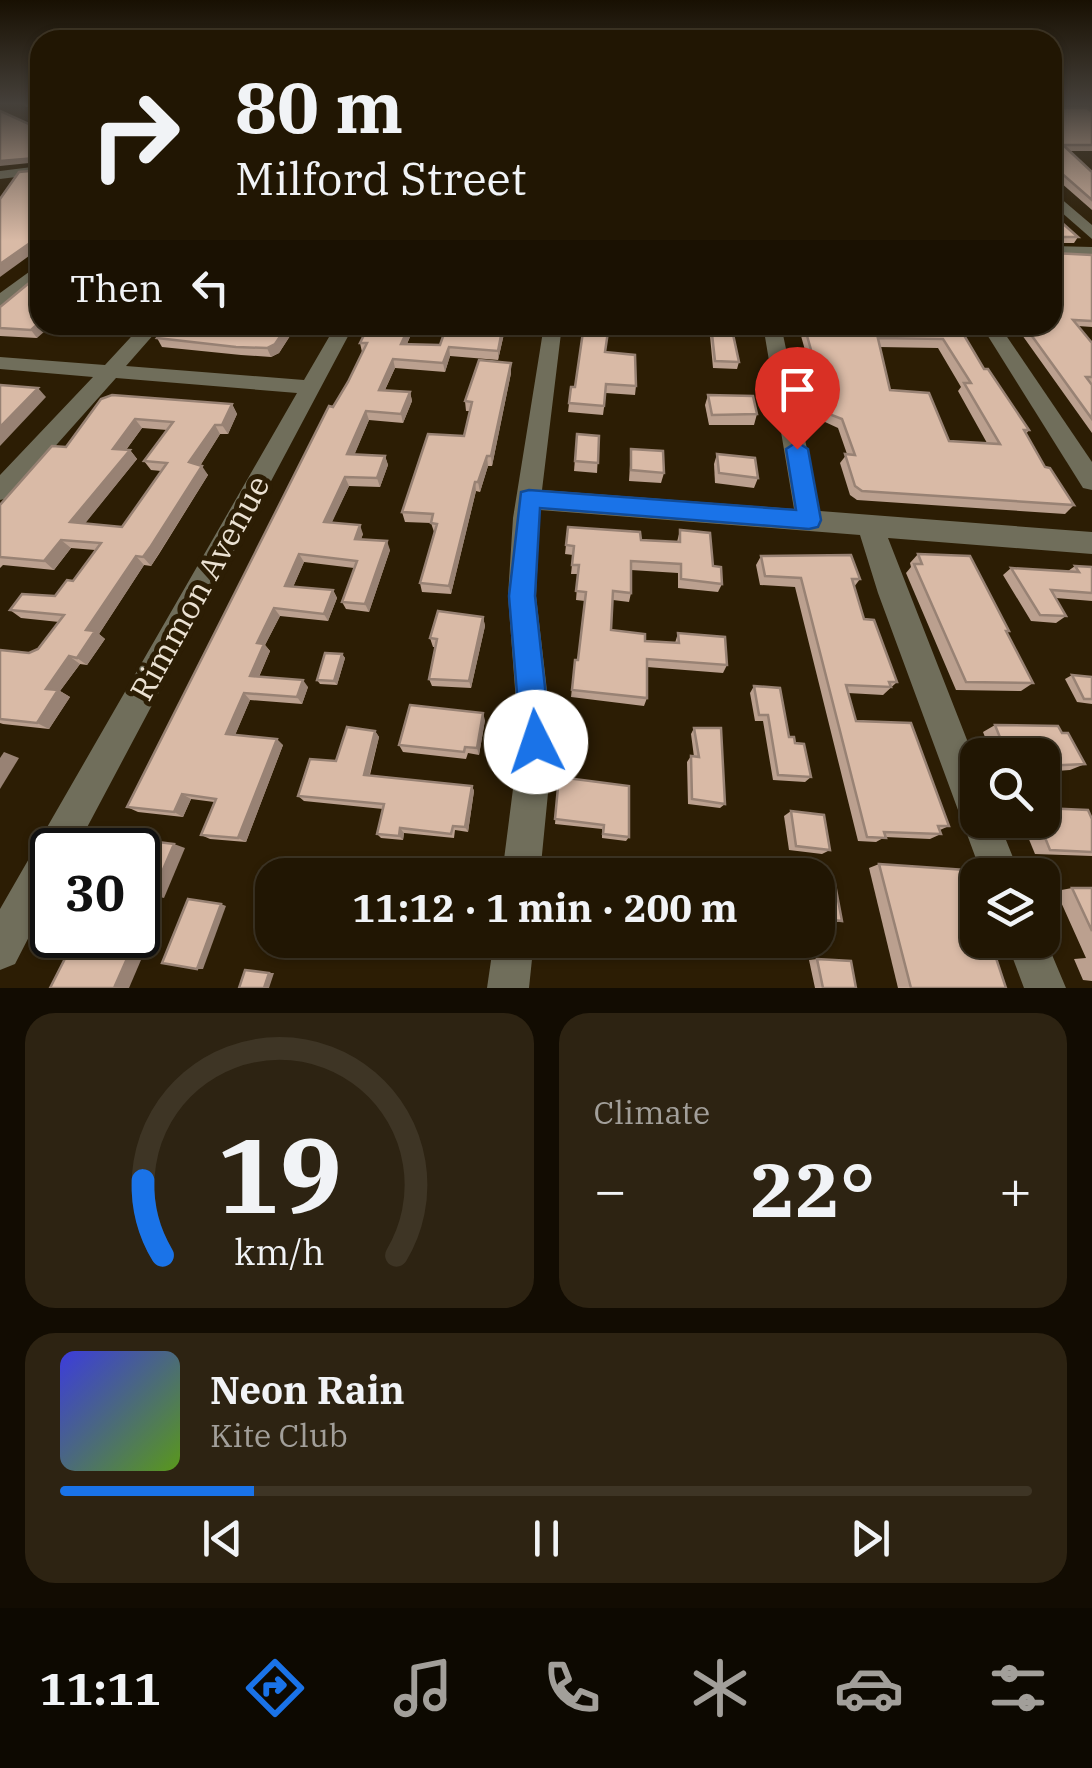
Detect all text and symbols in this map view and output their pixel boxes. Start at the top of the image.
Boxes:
text: 80 m [235,61,403,152]
icon: right [70,70,200,200]
text: Milford Street [235,149,527,207]
icon: left [183,260,238,315]
text: Then [70,263,163,312]
pin [755,347,840,450]
icon: arrive [770,362,825,417]
street label: Rimmon Avenue [120,468,278,707]
position arrow [484,690,588,794]
map controls [960,738,1060,958]
button: search [960,738,1060,838]
speed limit sign: 30 [30,828,160,958]
button: layers [960,858,1060,958]
text: 11:12 · 1 min · 200 m [352,883,738,932]
text: Climate [594,1091,710,1133]
text: 19 [217,1106,342,1242]
text: 22° [750,1140,875,1238]
text: − [594,1154,627,1225]
text: + [999,1154,1032,1225]
text: km/h [234,1228,324,1275]
text: Neon Rain [210,1365,405,1414]
text: Kite Club [210,1414,348,1456]
icon: previous [195,1511,250,1566]
icon: pause [519,1511,574,1566]
icon: next [843,1511,898,1566]
icon: directions [240,1653,310,1723]
icon: music [388,1653,458,1723]
icon: phone [537,1653,607,1723]
icon: climate [685,1653,755,1723]
icon: car [834,1653,904,1723]
icon: filters [983,1653,1053,1723]
text: 11:11 [39,1659,161,1717]

